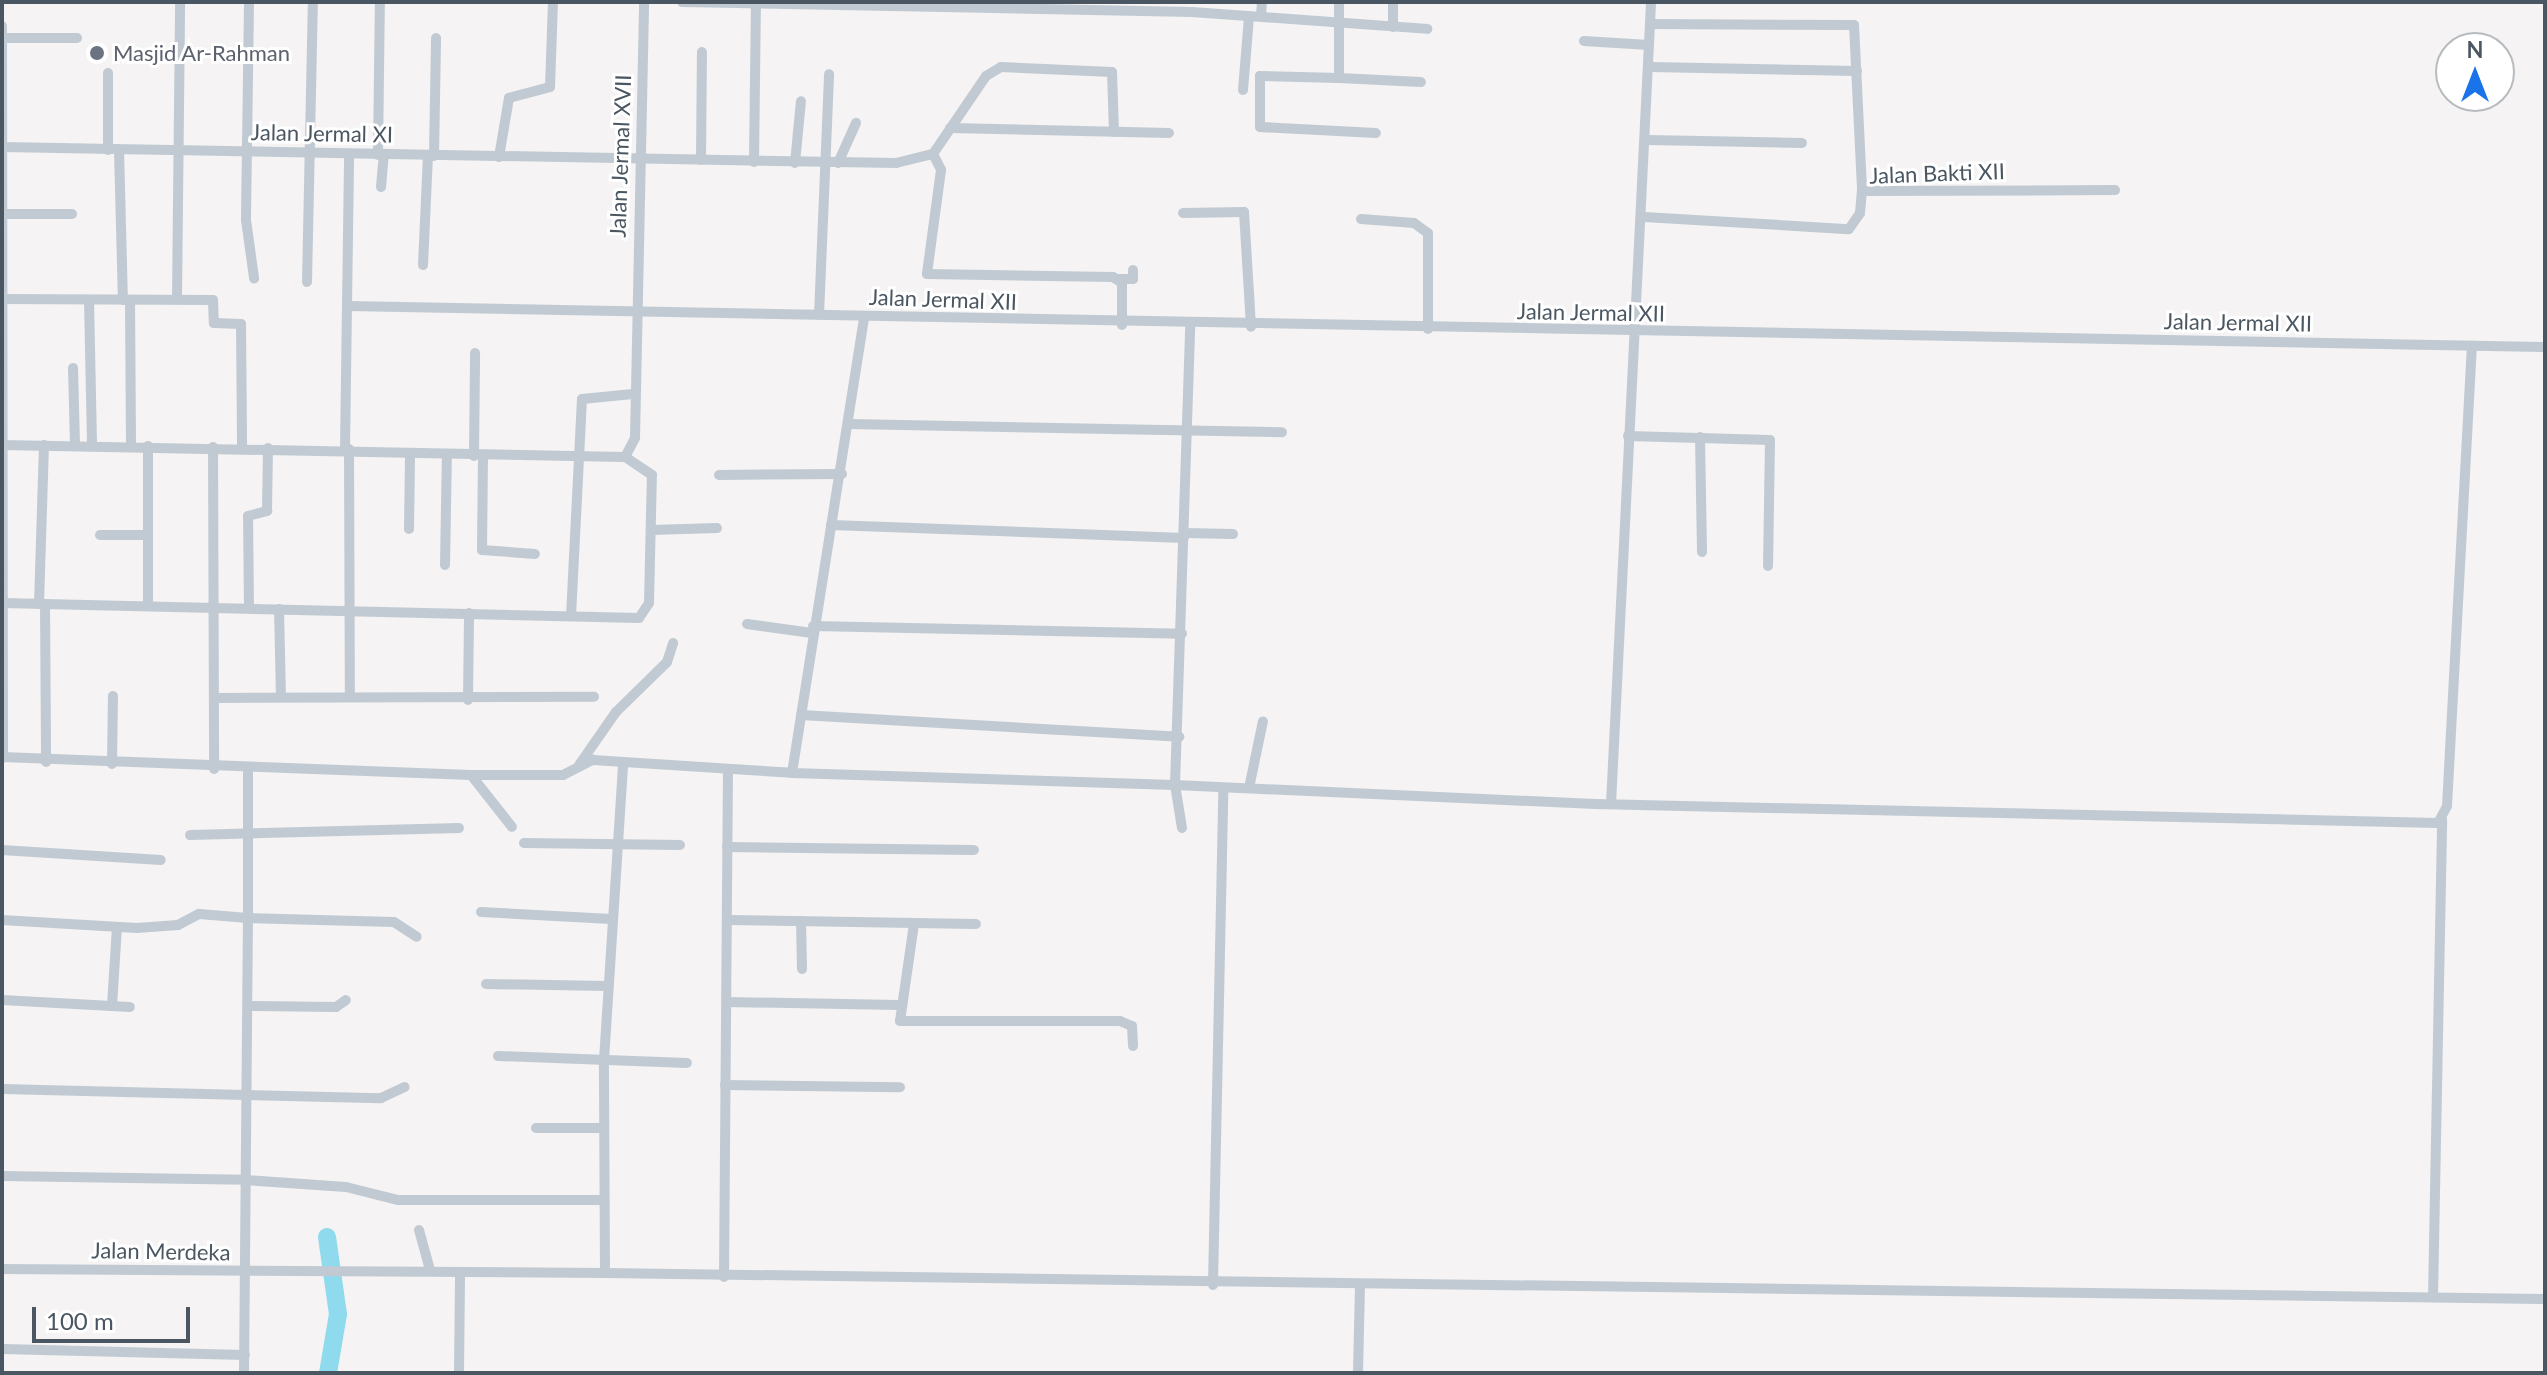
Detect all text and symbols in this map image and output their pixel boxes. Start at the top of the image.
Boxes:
north arrow [2435,32,2515,112]
text: N [2467,36,2483,63]
place label: Masjid Ar-Rahman [113,40,291,66]
marker: Masjid Ar-Rahman [88,44,106,62]
street label: Jalan Jermal XVII [604,74,636,238]
street label: Jalan Jermal XI [250,119,394,147]
street label: Jalan Bakti XII [1869,157,2005,189]
street label: Jalan Jermal XII [868,283,1018,315]
street label: Jalan Jermal XII [1516,298,1666,326]
street label: Jalan Jermal XII [2163,308,2313,336]
street label: Jalan Merdeka [91,1237,231,1265]
scale bar [36,1291,194,1341]
text: 100 m [46,1306,114,1335]

